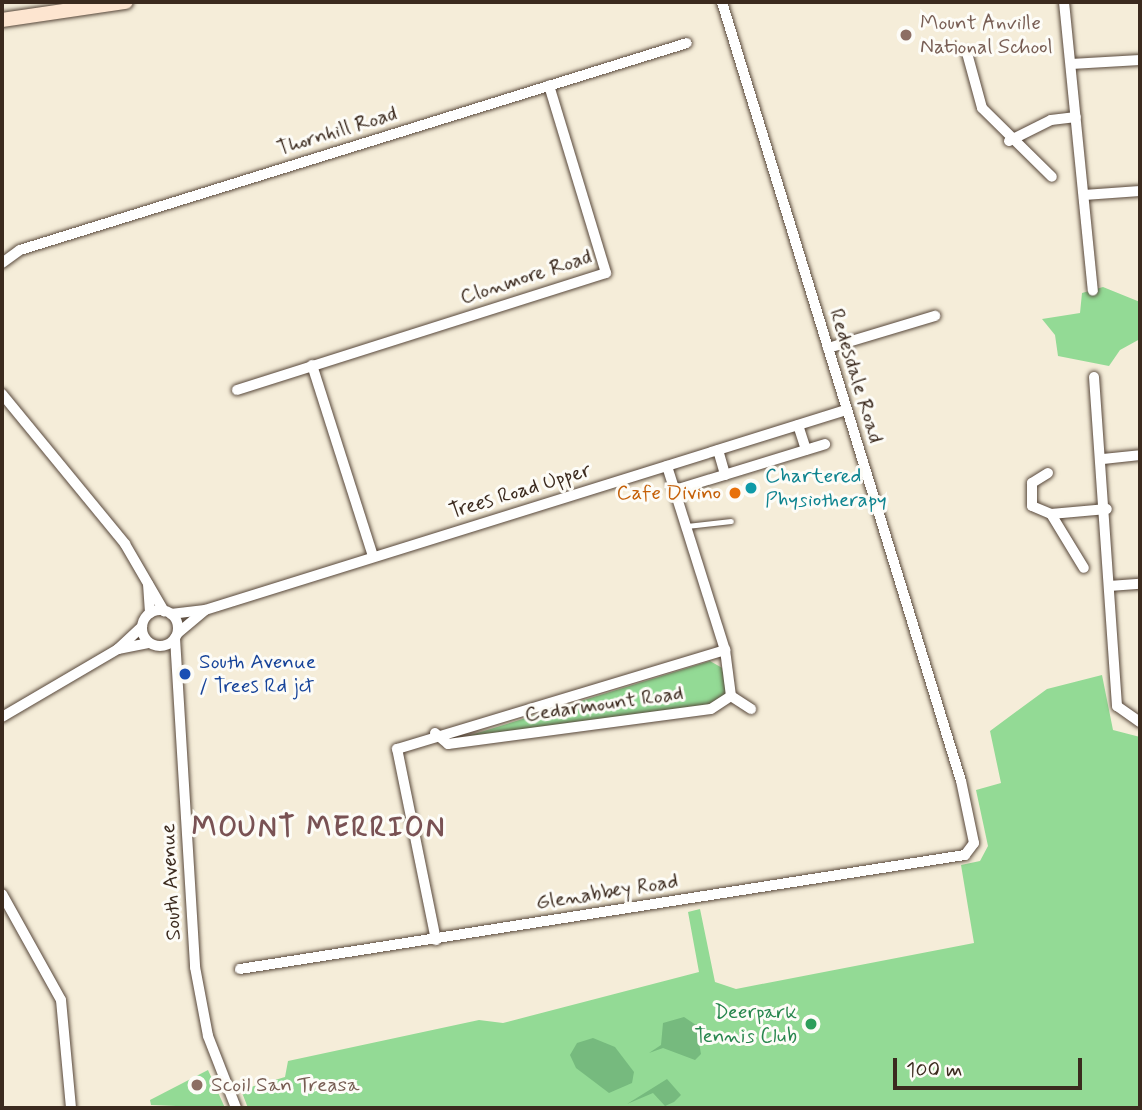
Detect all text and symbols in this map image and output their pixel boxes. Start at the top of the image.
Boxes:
place label: Mount Anville National School [920,10,1053,60]
marker: Mount Anville National School [898,27,914,43]
street label: Thornhill Road [274,101,400,161]
street label: Clonmore Road [458,244,594,310]
street label: Redesdale Road [824,307,888,445]
street label: Trees Road Upper [445,457,595,525]
place label: Chartered Physiotherapy [765,463,887,513]
place label: Cafe Divino [613,480,721,506]
marker: Chartered Physiotherapy [743,480,759,496]
marker: Cafe Divino [727,485,743,501]
place label: South Avenue / Trees Rd jct [199,649,316,699]
marker: South Avenue / Trees Rd jct [177,666,193,682]
street label: Cedarmount Road [523,680,685,728]
district label: MOUNT MERRION [191,812,447,846]
street label: South Avenue [155,823,187,941]
street label: Glenabbey Road [534,868,680,916]
place label: Deerpark Tennis Club [690,999,797,1049]
marker: Deerpark Tennis Club [803,1016,819,1032]
scale bar [897,1044,1086,1088]
text: 100 m [906,1056,962,1084]
place label: Scoil San Treasa [211,1072,354,1098]
marker: Scoil San Treasa [189,1077,205,1093]

